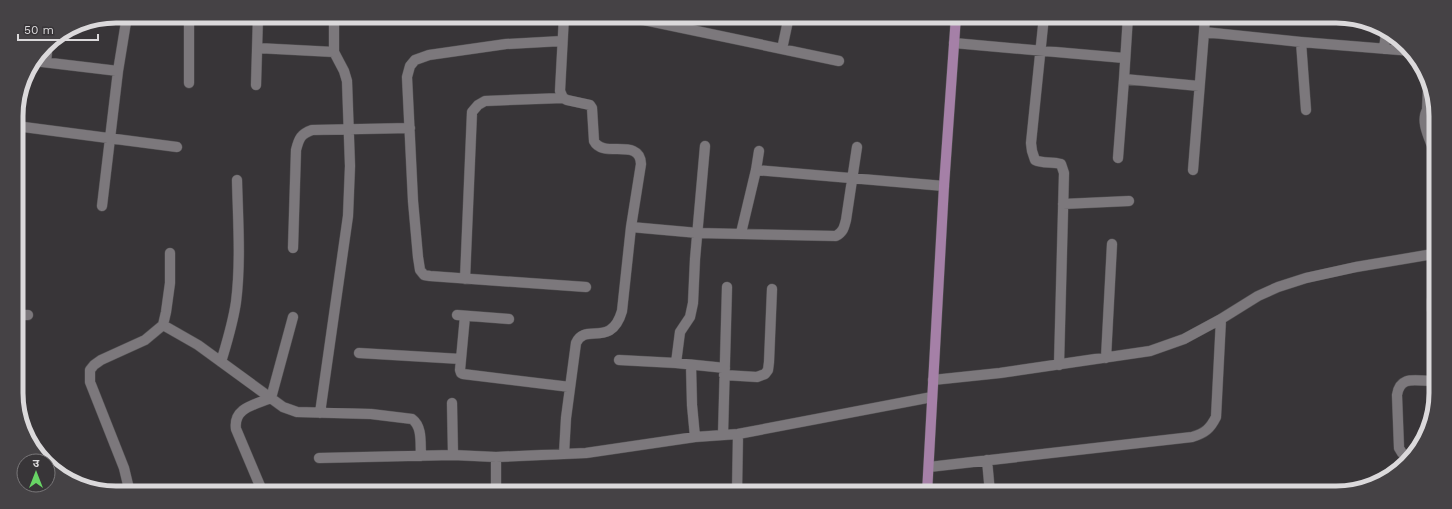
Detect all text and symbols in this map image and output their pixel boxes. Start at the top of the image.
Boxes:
scale bar [18,16,98,42]
text: 50 m [24,23,54,37]
north arrow [16,453,56,493]
text: उ [33,457,40,470]

